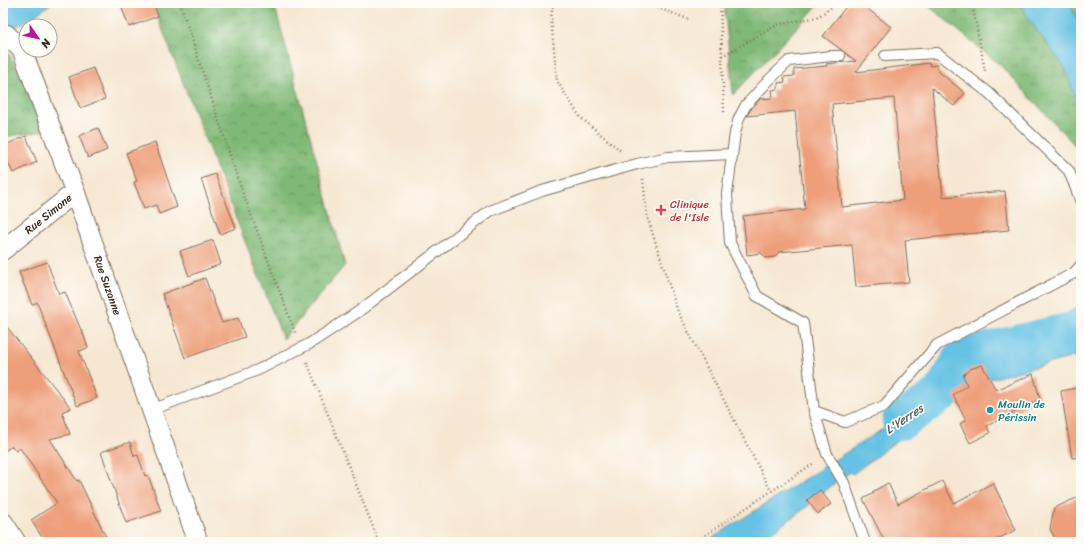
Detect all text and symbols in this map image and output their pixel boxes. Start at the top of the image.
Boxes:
north arrow [18,18,58,58]
text: N [36,34,56,52]
street label: Rue Simone [20,189,77,239]
place label: Clinique de l'Isle [670,195,710,227]
marker: Clinique de l'Isle [655,204,667,216]
street label: Rue Suzanne [88,253,127,318]
place label: Moulin de Périssin [998,395,1045,427]
water label: L'Yerres [880,397,929,440]
marker: Moulin de Périssin [985,405,995,415]

